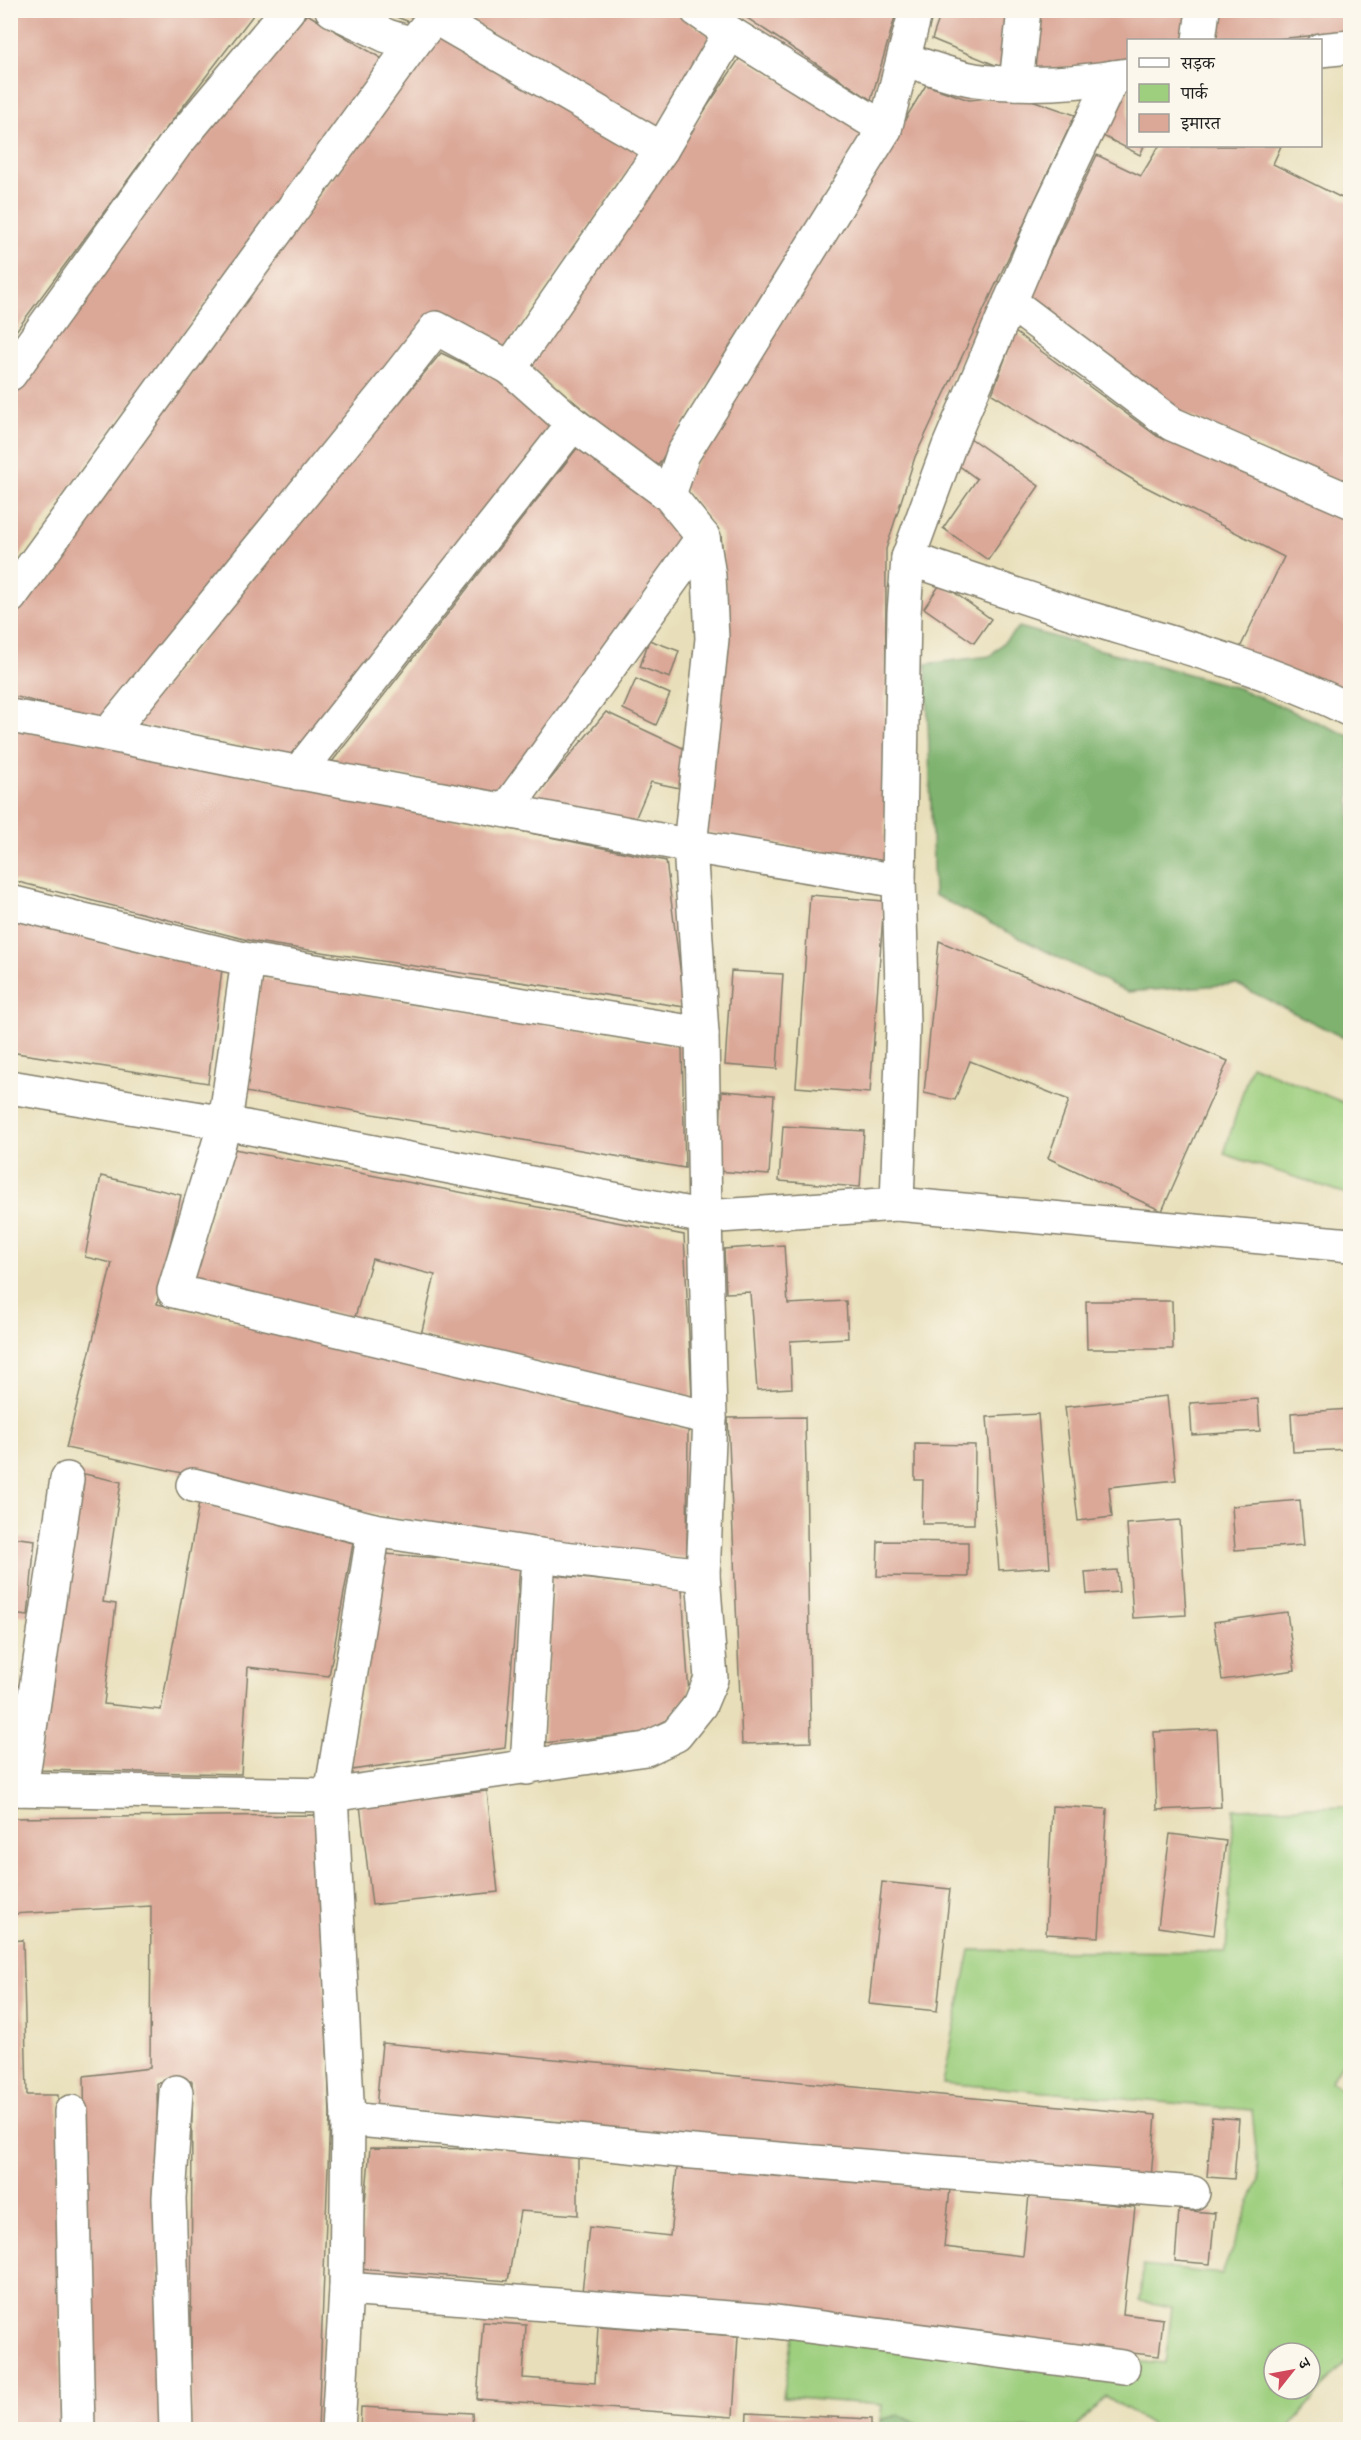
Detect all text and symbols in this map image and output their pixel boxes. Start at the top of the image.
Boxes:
legend [1127,39,1322,147]
text: सड़क [1180,53,1216,74]
text: पार्क [1180,83,1209,104]
text: इमारत [1180,113,1221,134]
north arrow [1262,2341,1322,2401]
text: उ [1294,2354,1316,2374]

